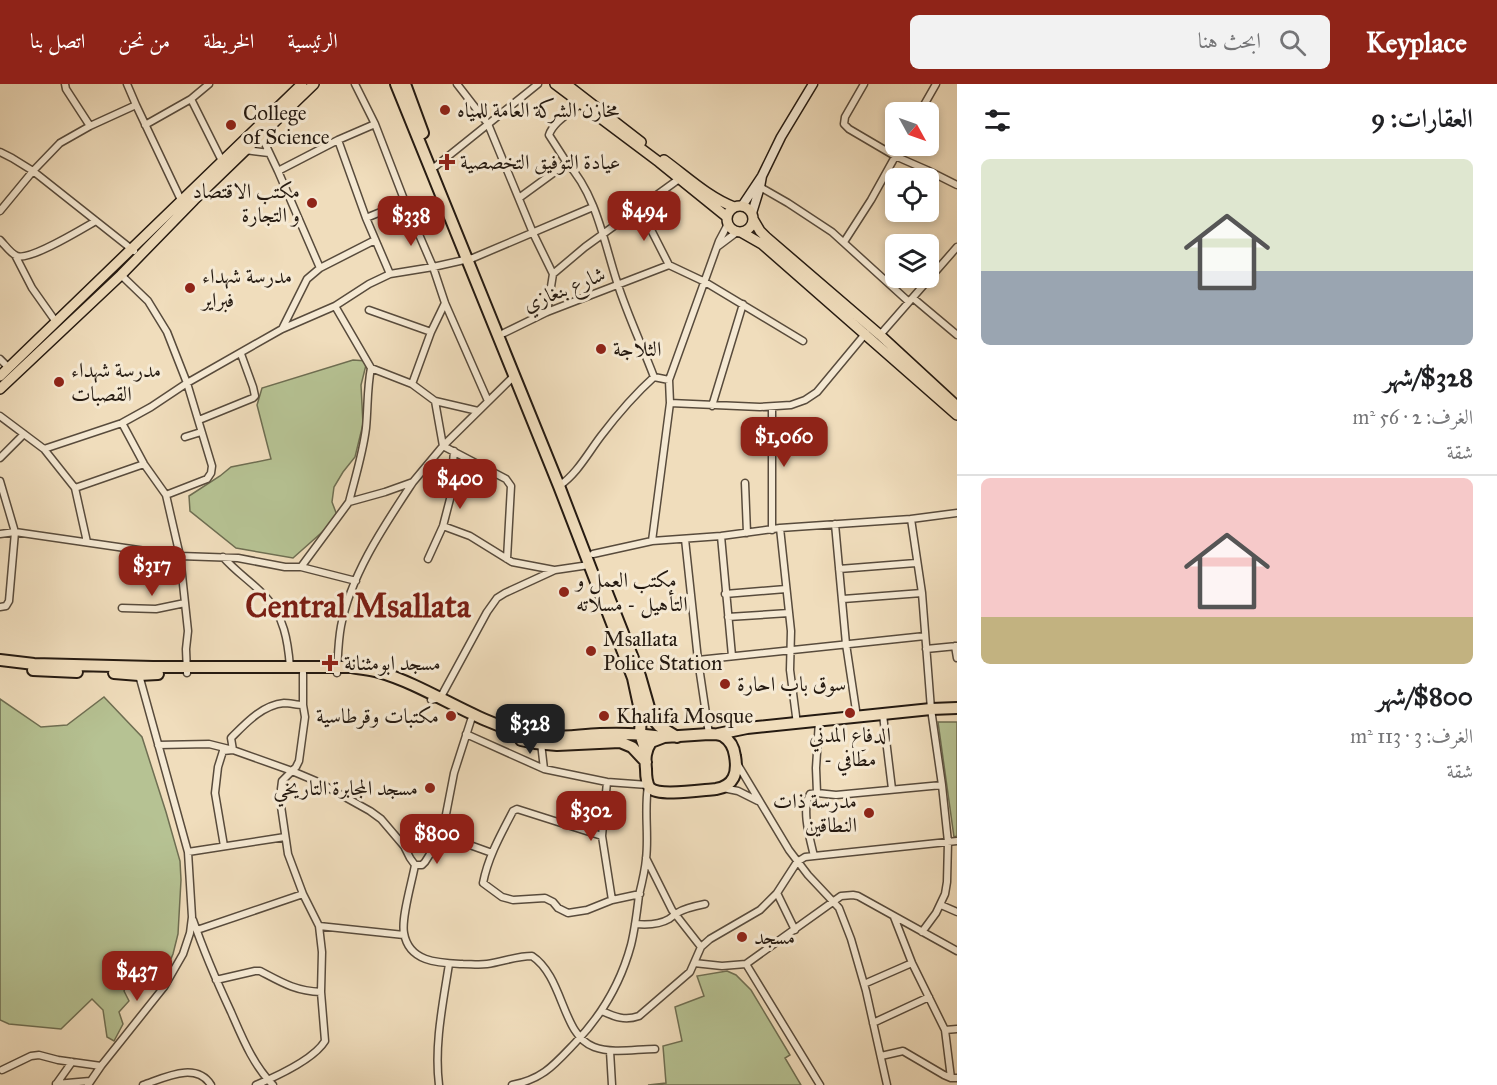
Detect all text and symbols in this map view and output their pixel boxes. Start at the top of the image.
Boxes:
search box [910,15,1330,69]
text: Keyplace [1366,25,1467,60]
icon: search [1276,26,1309,59]
text: ابحث هنا [1198,27,1261,54]
text: اتصل بنا [30,28,85,54]
text: من نحن [118,28,170,54]
text: الخريطة [203,28,254,54]
text: الرئيسية [287,28,338,54]
place label: مخازن الشركة العامة للمياه [457,97,620,124]
place label: College of Science [243,100,330,150]
north arrow [885,102,939,156]
map controls [885,102,939,288]
text: العقارات: 9 [1371,102,1473,134]
marker: مخازن الشركة العامة للمياه [438,103,452,117]
icon: filters [981,104,1014,137]
marker: College of Science [224,118,238,132]
place label: عيادة التوفيق التخصصية [460,149,620,175]
marker: عيادة التوفيق التخصصية [438,153,456,171]
button: locate [885,168,939,222]
place label: مكتب الاقتصاد و التجارة [193,178,300,228]
pin: $494 [608,191,680,242]
marker: مكتب الاقتصاد و التجارة [305,196,319,210]
pin: $338 [375,196,447,247]
text: $494 [621,198,667,222]
icon: home [1173,198,1281,306]
text: $338 [392,203,430,227]
button: layers [885,234,939,288]
street label: شارع بنغازي [519,261,611,322]
place label: مدرسة شهداء فبراير [200,263,292,313]
marker: مدرسة شهداء فبراير [183,281,197,295]
place label: الثلاجة [613,336,662,362]
marker: الثلاجة [594,342,608,356]
place label: مدرسة شهداء القصبات [71,357,161,407]
text: $328/شهر [1384,361,1473,393]
marker: مدرسة شهداء القصبات [52,375,66,389]
text: الغرف: 2 · 56 m² [1353,405,1473,429]
pin: $1,060 [735,417,833,468]
text: $1,060 [755,424,813,448]
text: شقة [1447,440,1473,464]
pin: $400 [424,459,496,510]
text: $400 [437,466,483,490]
icon: home [1173,517,1281,625]
pin: $317 [116,546,188,597]
text: $317 [133,553,171,577]
place label: مكتب العمل و التأهيل - مسلاته [574,567,688,619]
marker: مكتب العمل و التأهيل - مسلاته [557,585,571,599]
district label: Central Msallata [245,586,472,626]
place label: Msallata Police Station [603,626,722,676]
marker: Msallata Police Station [584,644,598,658]
place label: مسجد ابومثنانة [344,650,441,676]
marker: مسجد ابومثنانة [321,654,339,672]
place label: سوق باب احارة [737,671,846,697]
marker: سوق باب احارة [718,677,732,691]
text: $800/شهر [1376,680,1473,712]
place label: مكتبات وقرطاسية [316,703,439,729]
place label: Khalifa Mosque [616,703,753,729]
pin: $328 [494,704,566,755]
marker: الدفاع المدني - مطافي [843,706,857,720]
marker: مكتبات وقرطاسية [444,709,458,723]
marker: Khalifa Mosque [597,709,611,723]
text: $328 [510,711,550,735]
place label: الدفاع المدني - مطافي [809,722,891,776]
text: الغرف: 3 · 113 m² [1350,724,1473,748]
text: شقة [1447,759,1473,783]
place label: مسجد المجابرة التاريخي [273,775,418,808]
marker: مسجد المجابرة التاريخي [423,781,437,795]
place label: مدرسة ذات النطاقين [773,788,857,838]
pin: $302 [555,791,627,842]
text: $302 [570,798,612,822]
marker: مدرسة ذات النطاقين [862,806,876,820]
pin: $800 [401,814,473,865]
text: $800 [414,821,460,845]
place label: مسجد [754,924,795,950]
marker: مسجد [735,930,749,944]
pin: $437 [101,951,173,1002]
text: $437 [116,958,158,982]

